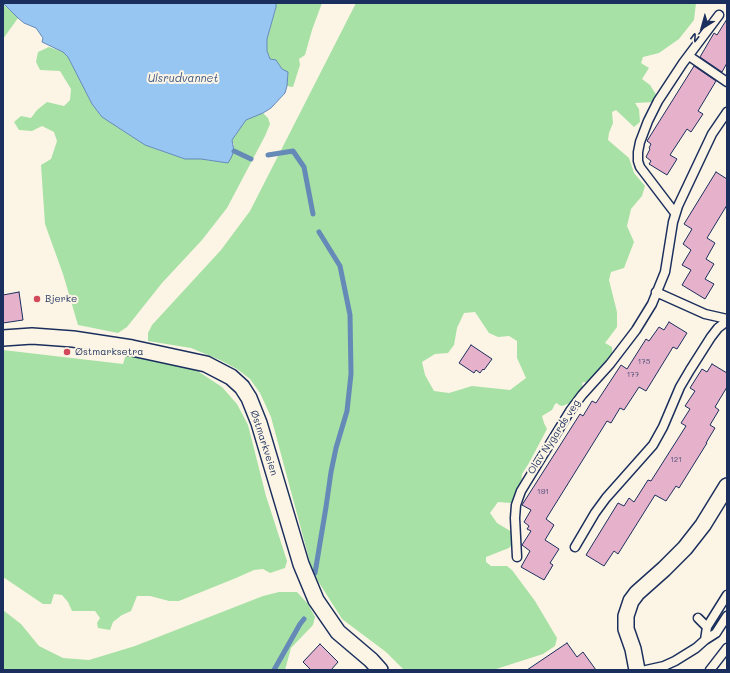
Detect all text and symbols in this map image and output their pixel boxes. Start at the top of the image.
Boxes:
north arrow [682,8,722,48]
text: N [687,29,702,46]
water label: Ulsrudvannet [148,72,218,86]
place label: Bjerke [45,293,77,305]
marker: Bjerke [32,294,42,304]
place label: Østmarksetra [75,346,143,358]
marker: Østmarksetra [62,347,72,357]
house number: 175 [638,357,650,367]
house number: 177 [627,370,639,380]
street label: Olav Nygards veg [525,397,583,477]
street label: Østmarkveien [248,409,280,477]
house number: 121 [670,455,682,465]
house number: 191 [537,487,549,497]

